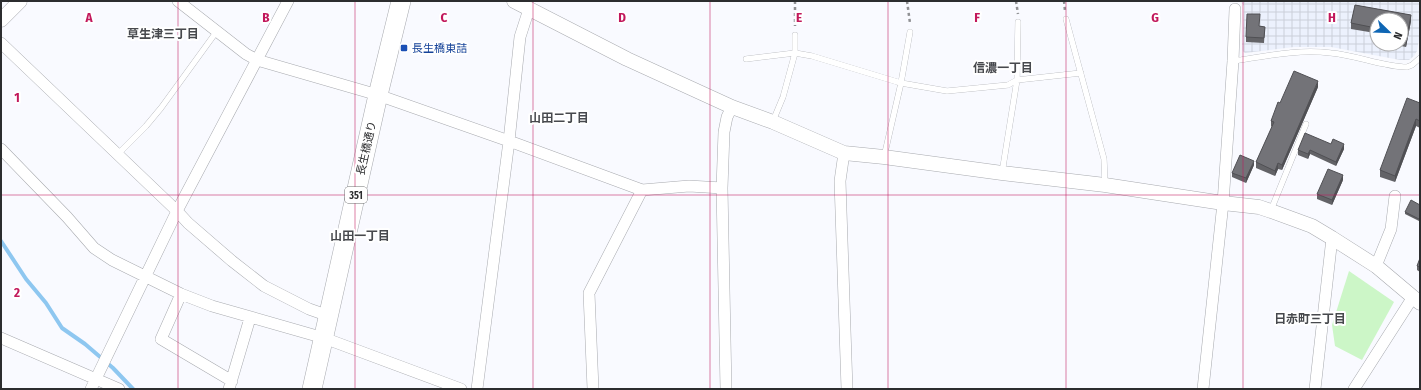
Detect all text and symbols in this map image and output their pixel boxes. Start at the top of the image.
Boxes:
text: A [84,10,93,25]
text: B [262,10,270,25]
text: C [441,10,448,25]
text: D [618,10,626,25]
text: E [796,10,802,25]
text: F [974,10,980,25]
text: G [1151,10,1159,25]
text: H [1328,10,1336,25]
north arrow [1369,12,1409,52]
district label: 草生津三丁目 [127,27,199,41]
text: N [1390,30,1405,41]
place label: 長生橋東詰 [412,42,467,55]
marker: 長生橋東詰 [399,43,409,53]
district label: 信濃一丁目 [973,61,1033,75]
text: 1 [14,90,20,105]
district label: 山田二丁目 [529,111,589,125]
street label: 長生橋通り [354,120,379,176]
road number: 351 [345,187,367,203]
district label: 山田一丁目 [330,229,390,243]
text: 2 [13,285,20,300]
district label: 日赤町三丁目 [1274,312,1346,326]

